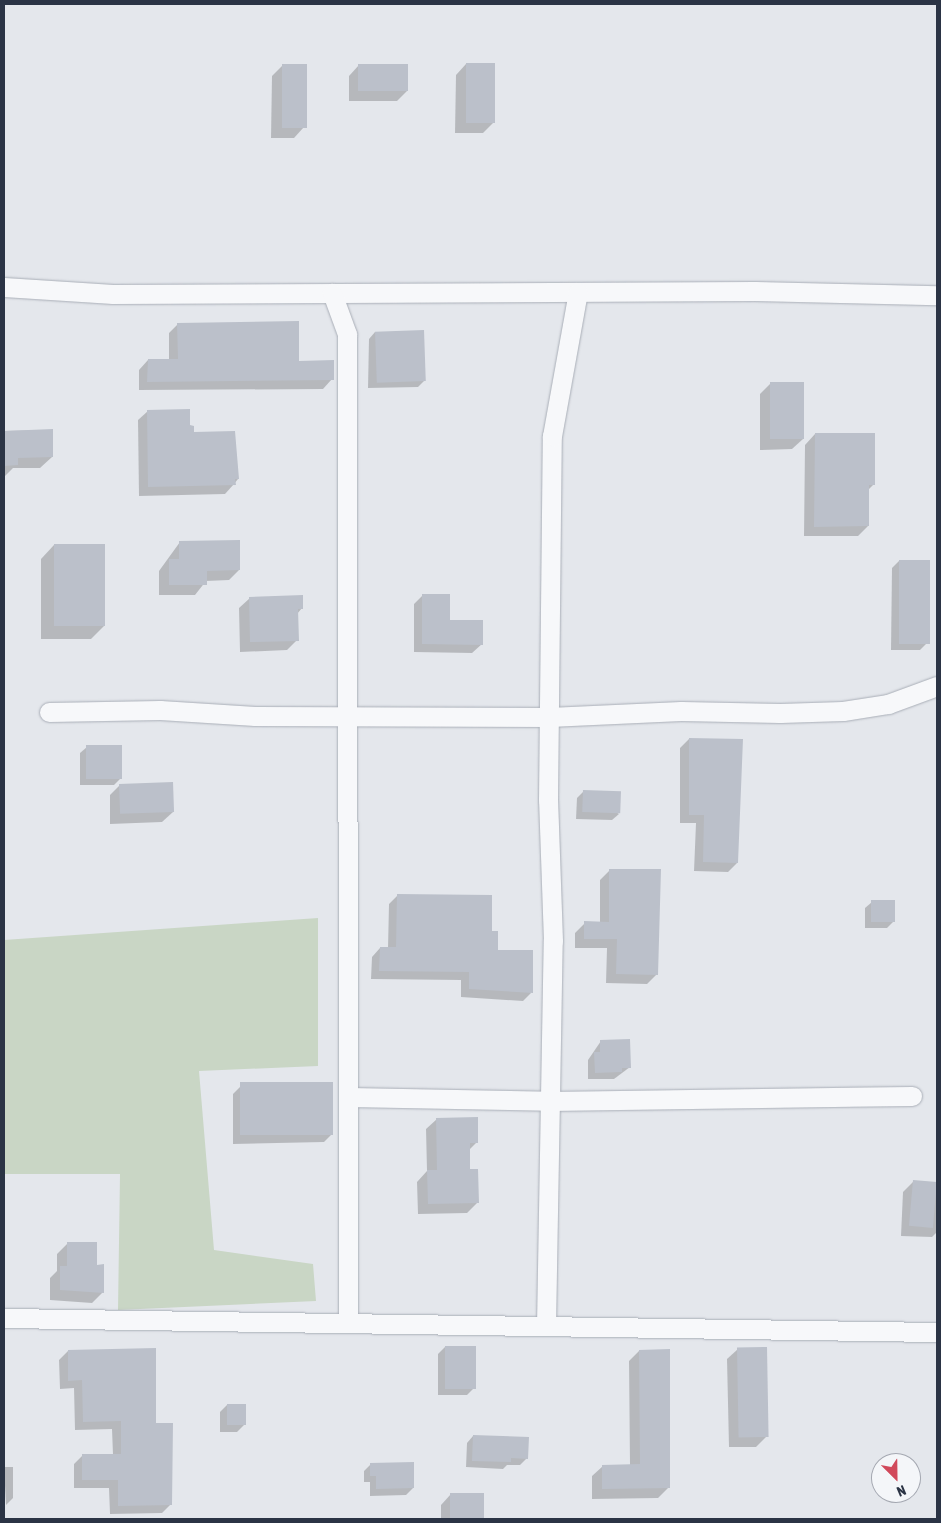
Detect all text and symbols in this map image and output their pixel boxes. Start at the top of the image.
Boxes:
north arrow [871,1453,921,1503]
text: N [895,1482,908,1500]

